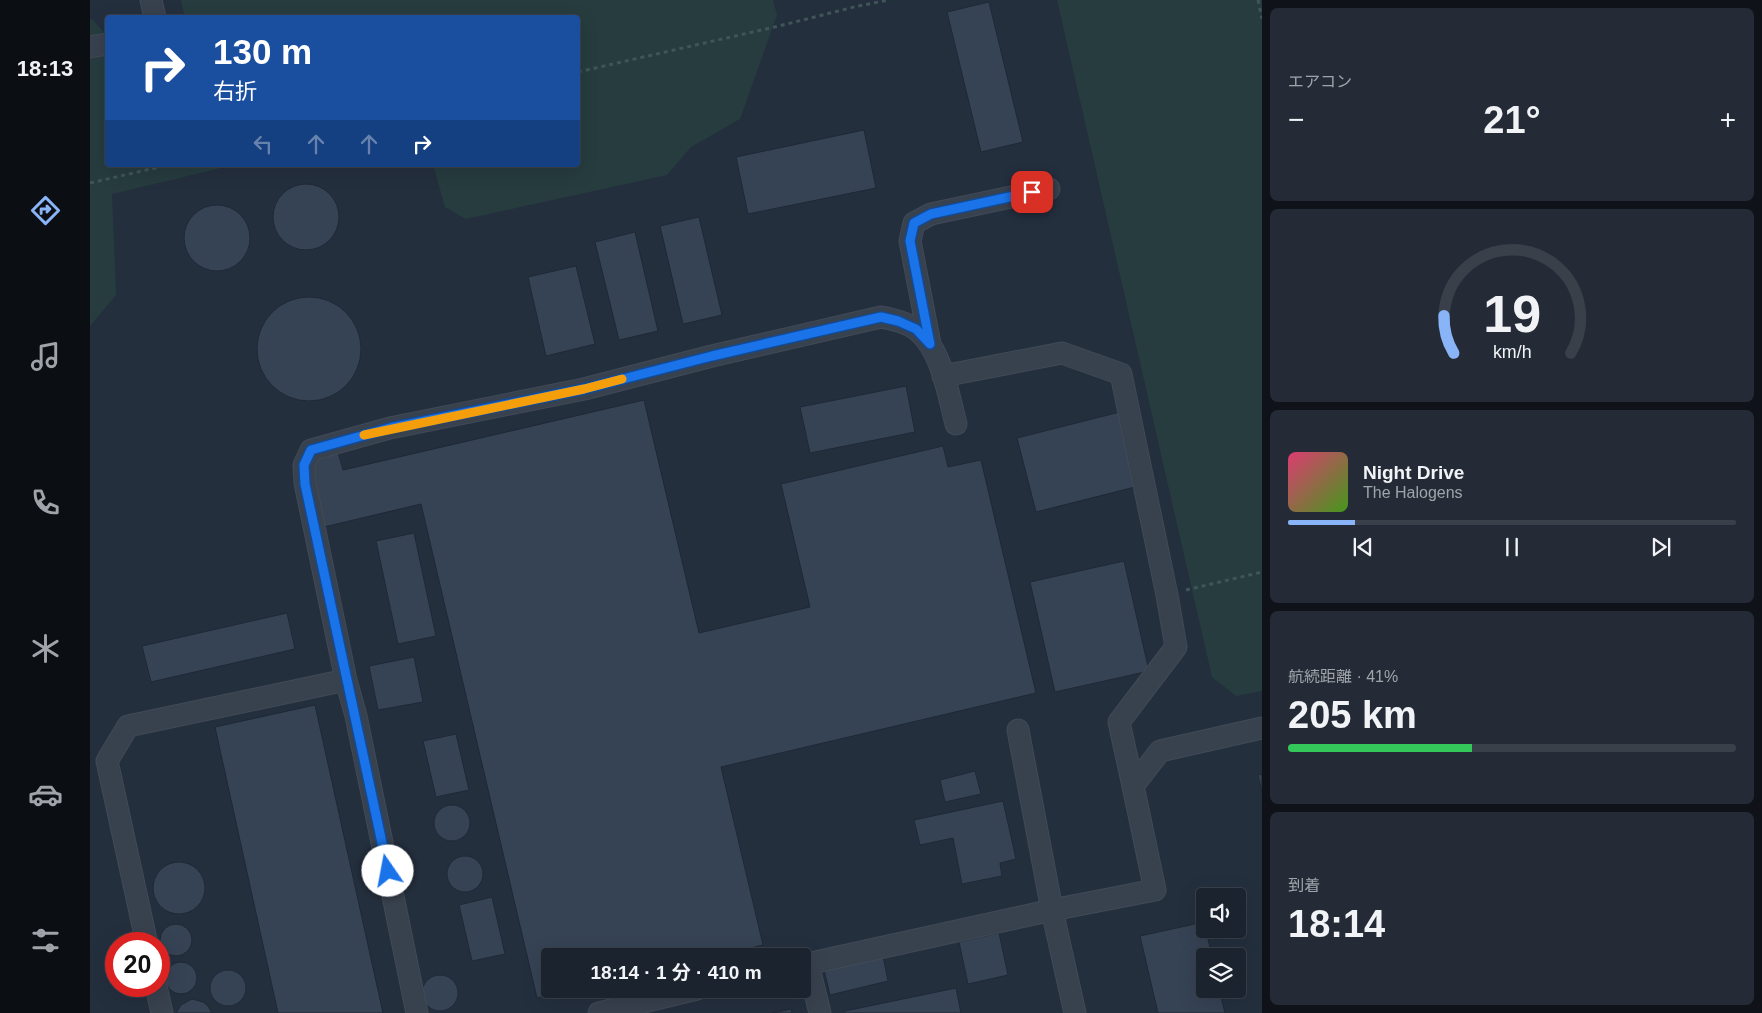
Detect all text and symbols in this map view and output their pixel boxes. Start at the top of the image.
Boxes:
text: 130 m [213,32,312,71]
icon: right [130,35,195,100]
text: 18:13 [17,56,73,81]
text: エアコン [1288,73,1352,90]
text: 右折 [213,79,257,104]
text: 21° [1483,99,1541,141]
text: − [1288,104,1304,135]
text: + [1720,104,1736,135]
icon: left [249,130,277,158]
icon: ahead [302,130,330,158]
icon: ahead [355,130,383,158]
icon: right [408,130,436,158]
pin [1011,171,1053,213]
icon: arrive [1018,178,1046,206]
icon: directions [28,193,63,228]
text: 19 [1483,285,1541,343]
icon: music [28,339,63,374]
text: km/h [1493,342,1531,362]
text: Night Drive [1363,462,1464,483]
text: The Halogens [1363,484,1463,501]
icon: phone [28,485,63,520]
icon: previous [1349,533,1377,561]
icon: pause [1498,533,1526,561]
icon: next [1647,533,1675,561]
icon: climate [28,631,63,666]
text: 航続距離 · 41% [1288,668,1398,685]
text: 205 km [1288,694,1417,736]
icon: car [28,777,63,812]
position arrow [361,844,413,896]
text: 到着 [1288,877,1320,894]
map controls [1196,888,1246,998]
button: sound [1196,888,1246,938]
text: 18:14 [1288,903,1385,945]
icon: filters [28,923,63,958]
speed limit sign: 20 [105,932,170,997]
button: layers [1196,948,1246,998]
text: 18:14 · 1 分 · 410 m [590,962,762,983]

